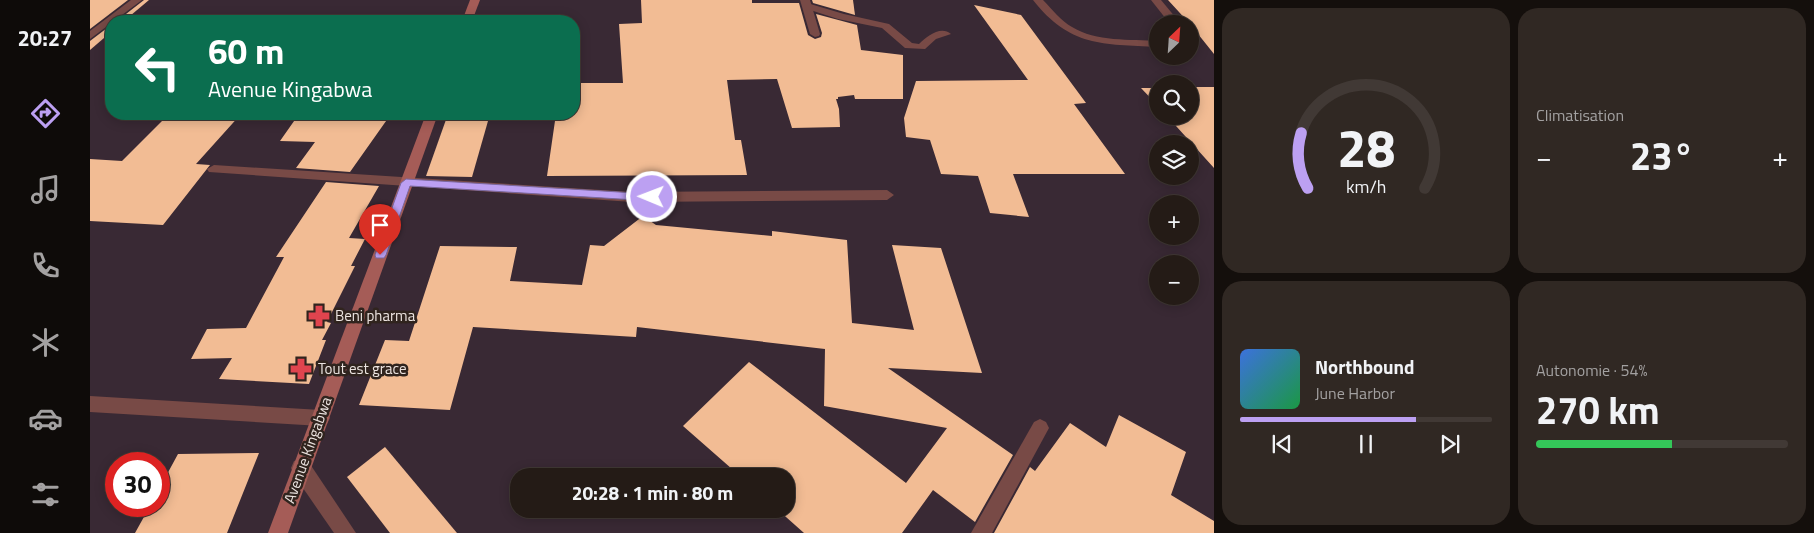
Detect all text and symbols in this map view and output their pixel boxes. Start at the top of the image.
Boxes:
north arrow [1149,15,1199,65]
map controls [1149,15,1199,305]
text: 20:27 [18,21,72,55]
text: 60 m [208,24,284,78]
icon: left [125,35,190,100]
text: Avenue Kingabwa [208,72,372,106]
button: search [1149,75,1199,125]
icon: directions [28,96,63,131]
text: Climatisation [1536,103,1624,127]
text: 28 [1337,108,1395,187]
text: 23° [1630,127,1694,185]
button: layers [1149,135,1199,185]
text: − [1536,135,1552,178]
text: + [1772,135,1788,178]
position arrow [625,170,677,222]
icon: music [28,172,63,207]
text: km/h [1346,173,1386,200]
button: + [1149,195,1199,245]
pin [359,204,401,255]
icon: arrive [366,211,394,239]
icon: phone [28,248,63,283]
button: − [1149,255,1199,305]
pharmacy icon: Beni pharma [306,303,332,329]
place label: Beni pharma [335,304,416,327]
icon: climate [28,325,63,360]
text: Northbound [1315,352,1415,381]
pharmacy icon: Tout est grace [288,356,314,382]
place label: Tout est grace [318,357,407,380]
text: Autonomie · 54% [1536,358,1648,382]
text: June Harbor [1315,381,1395,405]
text: 270 km [1536,381,1660,439]
street label: Avenue Kingabwa [278,393,338,506]
icon: car [28,401,63,436]
icon: previous [1268,430,1296,458]
icon: pause [1352,430,1380,458]
icon: next [1436,430,1464,458]
speed limit sign: 30 [105,452,170,517]
icon: filters [28,477,63,512]
text: 20:28 · 1 min · 80 m [572,478,733,507]

